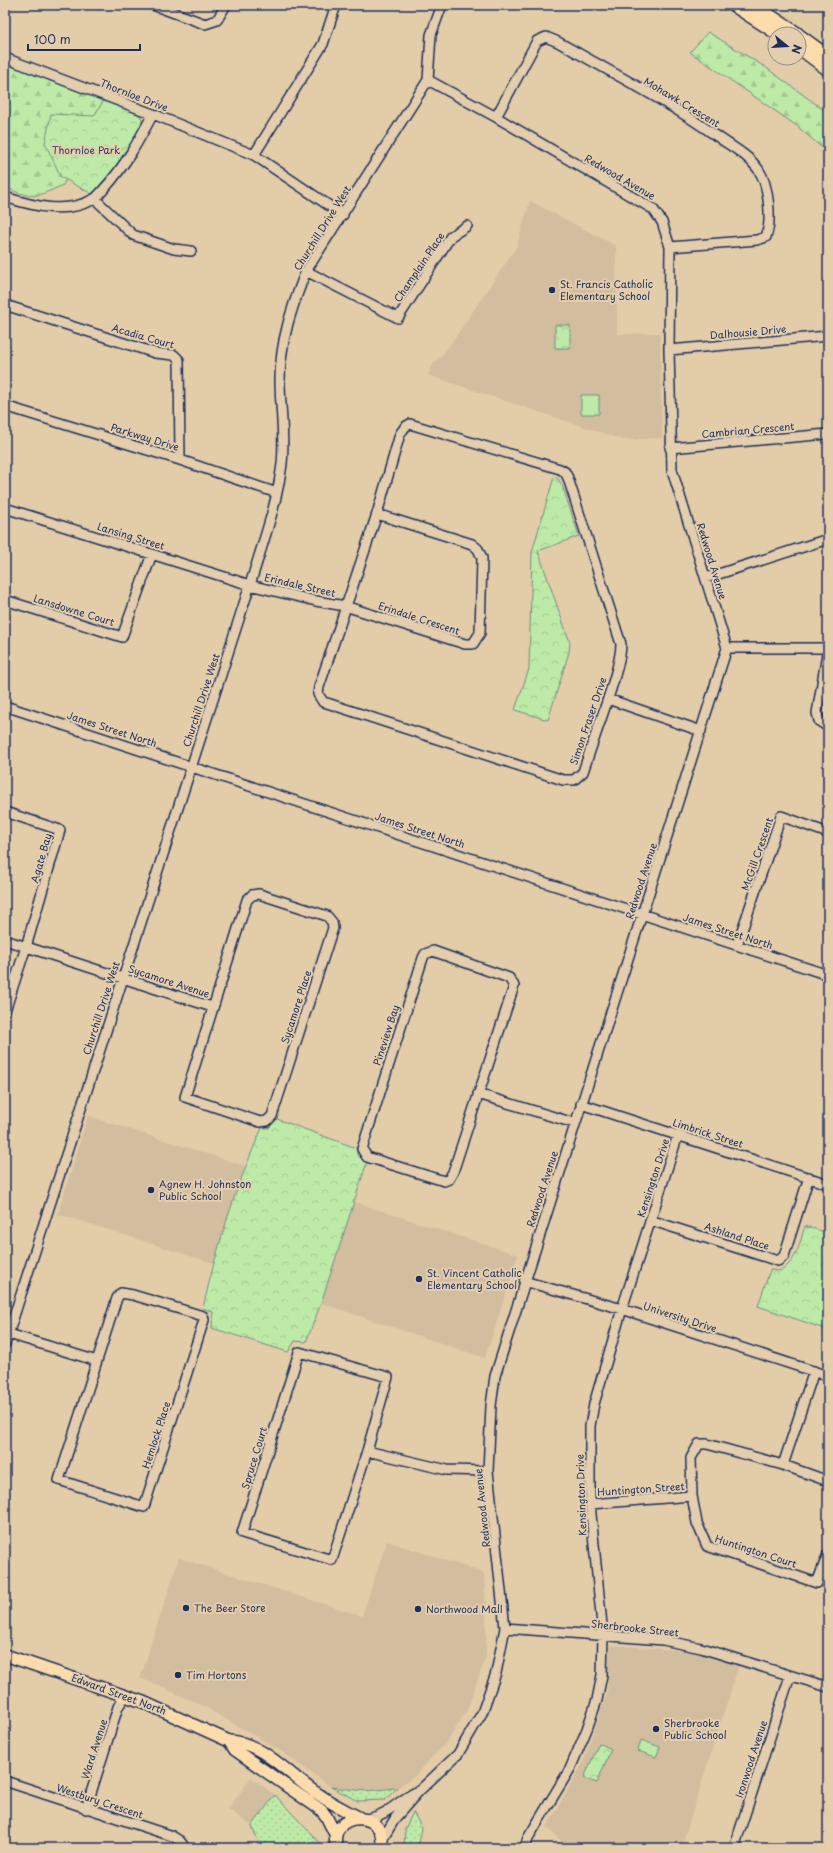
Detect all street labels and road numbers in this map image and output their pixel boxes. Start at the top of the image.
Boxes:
street label: Mohawk Crescent [641,73,723,130]
street label: Thornloe Drive [98,75,170,114]
street label: Redwood Avenue [582,150,659,203]
street label: Churchill Drive West [289,182,354,273]
street label: Champlain Place [390,229,448,305]
street label: Acadia Court [110,319,176,352]
street label: Dalhousie Drive [709,321,787,342]
street label: Cambrian Crescent [701,418,795,441]
street label: Parkway Drive [109,419,181,454]
street label: Lansing Street [96,518,167,553]
street label: Redwood Avenue [694,521,731,602]
street label: Erindale Street [263,569,337,600]
street label: Lansdowne Court [32,590,116,629]
street label: Erindale Crescent [376,597,462,638]
street label: Churchill Drive West [178,651,223,749]
street label: Simon Fraser Drive [565,675,610,767]
street label: James Street North [65,707,159,750]
street label: James Street North [373,808,467,851]
street label: McGill Crescent [737,815,776,892]
street label: Agate Bay [26,831,56,885]
street label: Redwood Avenue [621,840,660,921]
street label: James Street North [681,909,775,952]
street label: Churchill Drive West [78,959,123,1057]
street label: Sycamore Avenue [126,960,212,1001]
street label: Sycamore Place [277,968,314,1046]
street label: Pineview Bay [369,1003,403,1067]
street label: Limbrick Street [671,1114,745,1151]
street label: Kensington Drive [633,1137,672,1219]
street label: Redwood Avenue [522,1148,561,1229]
street label: Ashland Place [703,1218,772,1253]
street label: University Drive [641,1298,719,1336]
street label: Hemlock Place [138,1399,173,1470]
street label: Spruce Court [237,1425,270,1491]
street label: Kensington Drive [572,1454,589,1536]
street label: Redwood Avenue [470,1467,493,1548]
street label: Huntington Street [597,1478,685,1499]
street label: Huntington Court [713,1530,799,1571]
street label: Sherbrooke Street [590,1615,680,1640]
street label: Edward Street North [70,1669,169,1718]
street label: Ward Avenue [77,1716,110,1781]
street label: Ironwood Avenue [731,1717,770,1800]
street label: Westbury Crescent [55,1779,145,1822]

